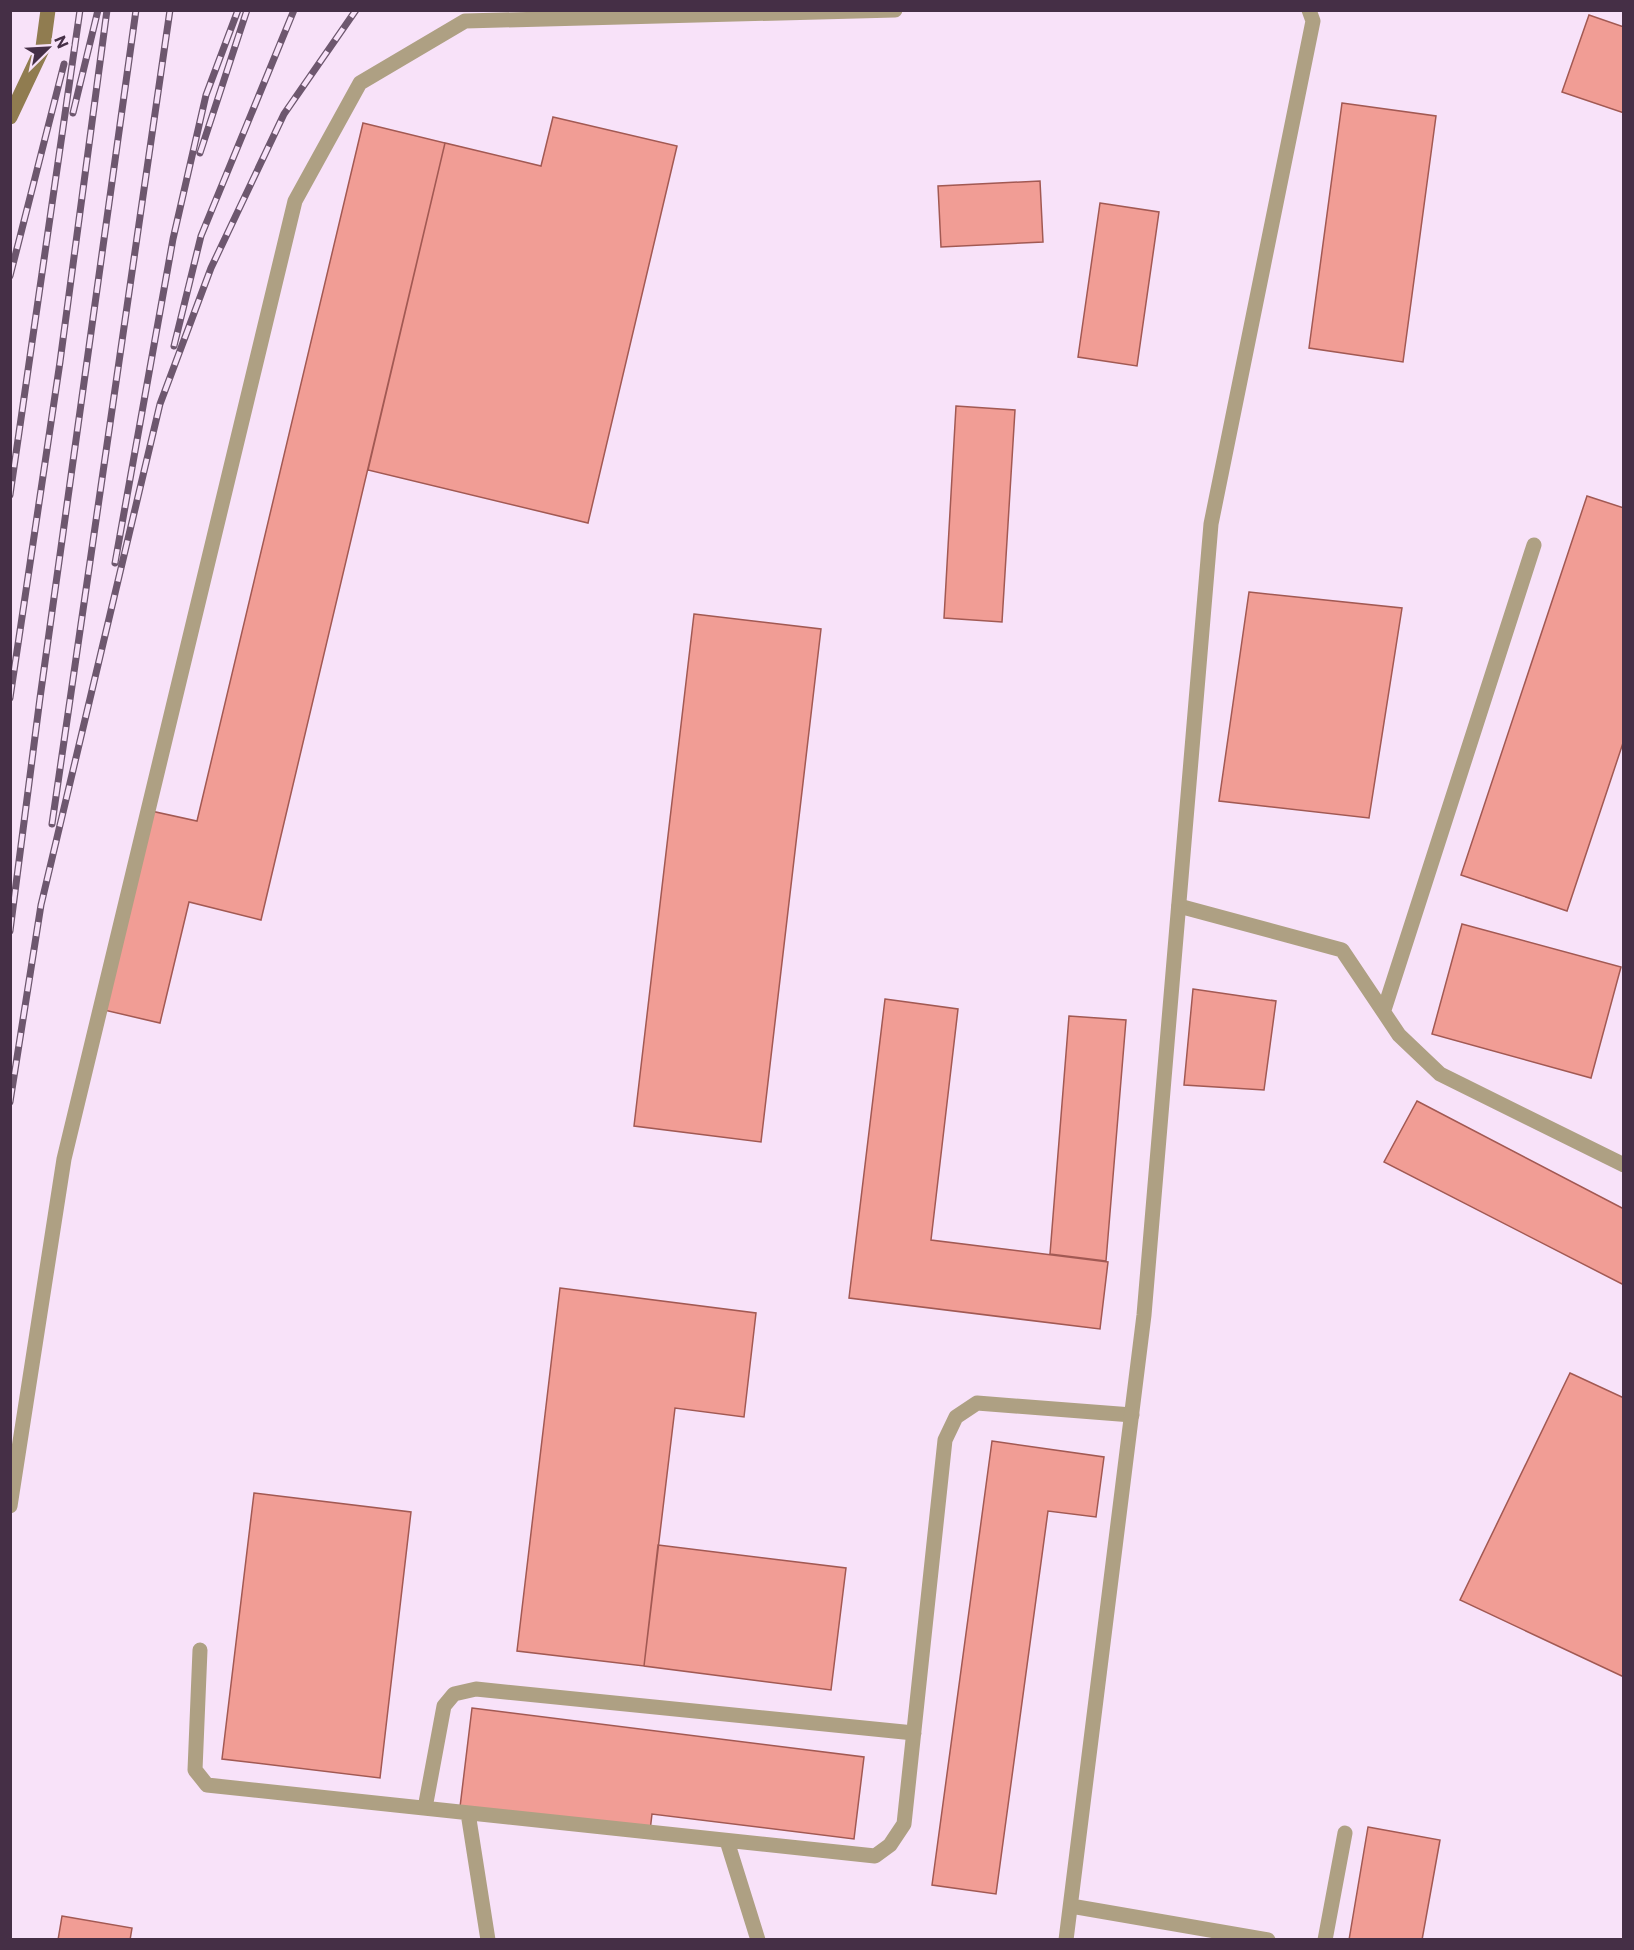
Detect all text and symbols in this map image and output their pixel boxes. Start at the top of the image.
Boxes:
north arrow [18,18,78,78]
text: N [51,32,73,51]

